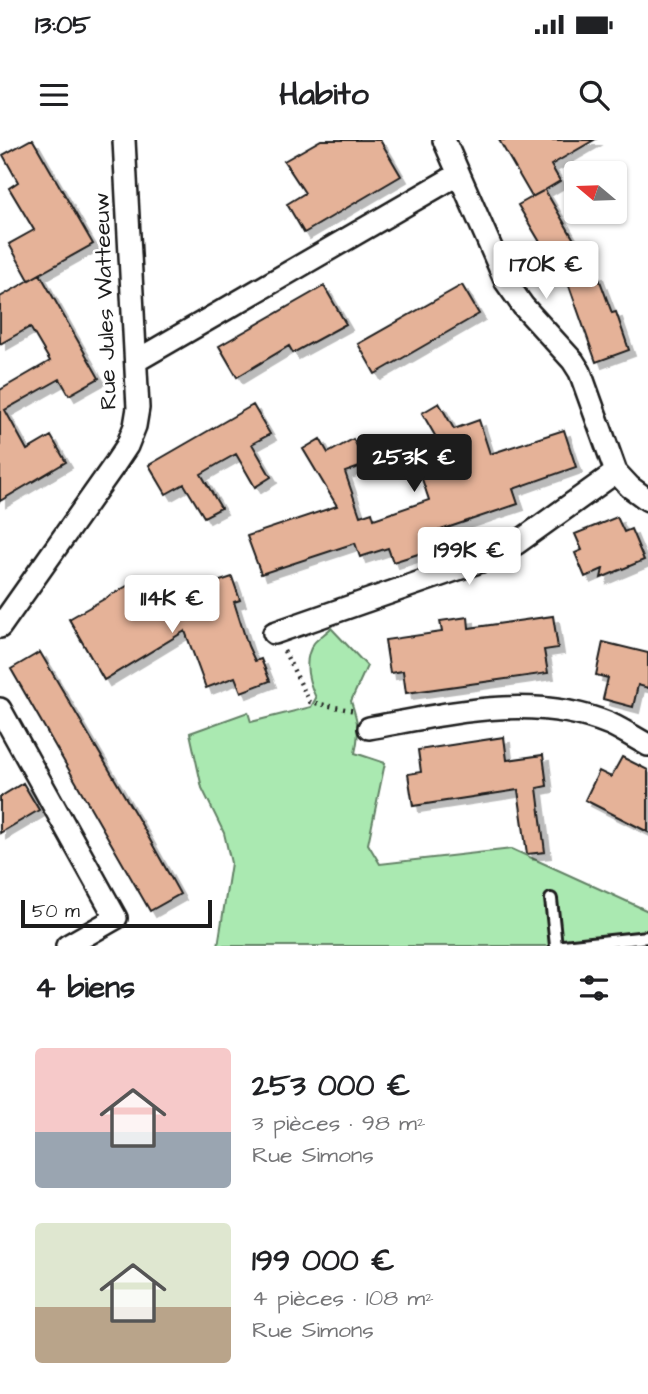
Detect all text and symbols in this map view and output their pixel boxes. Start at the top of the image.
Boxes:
text: 13:05 [35,7,91,43]
text: Habito [279,72,369,117]
icon: menu [35,76,73,114]
icon: search [575,76,613,114]
north arrow [564,161,626,224]
map controls [564,161,627,224]
street label: Rue Jules Watteeuw [85,192,125,410]
pin: 170K € [489,242,603,301]
text: 170K € [509,248,583,280]
pin: 253K € [357,434,471,494]
text: 253K € [373,441,455,473]
pin: 199K € [412,528,526,587]
text: 199K € [434,534,504,566]
pin: 114K € [115,575,229,635]
text: 114K € [141,582,203,614]
scale bar [21,897,212,929]
text: 50 m [32,898,80,925]
text: 4 biens [35,967,135,1009]
icon: filters [575,969,613,1007]
text: 253 000 € [252,1065,410,1107]
icon: home [91,1076,175,1160]
text: 3 pièces · 98 m² [252,1107,426,1139]
text: Rue Simons [252,1139,374,1171]
text: 199 000 € [252,1240,395,1282]
icon: home [91,1251,175,1335]
text: 4 pièces · 108 m² [252,1282,434,1314]
text: Rue Simons [252,1314,374,1346]

